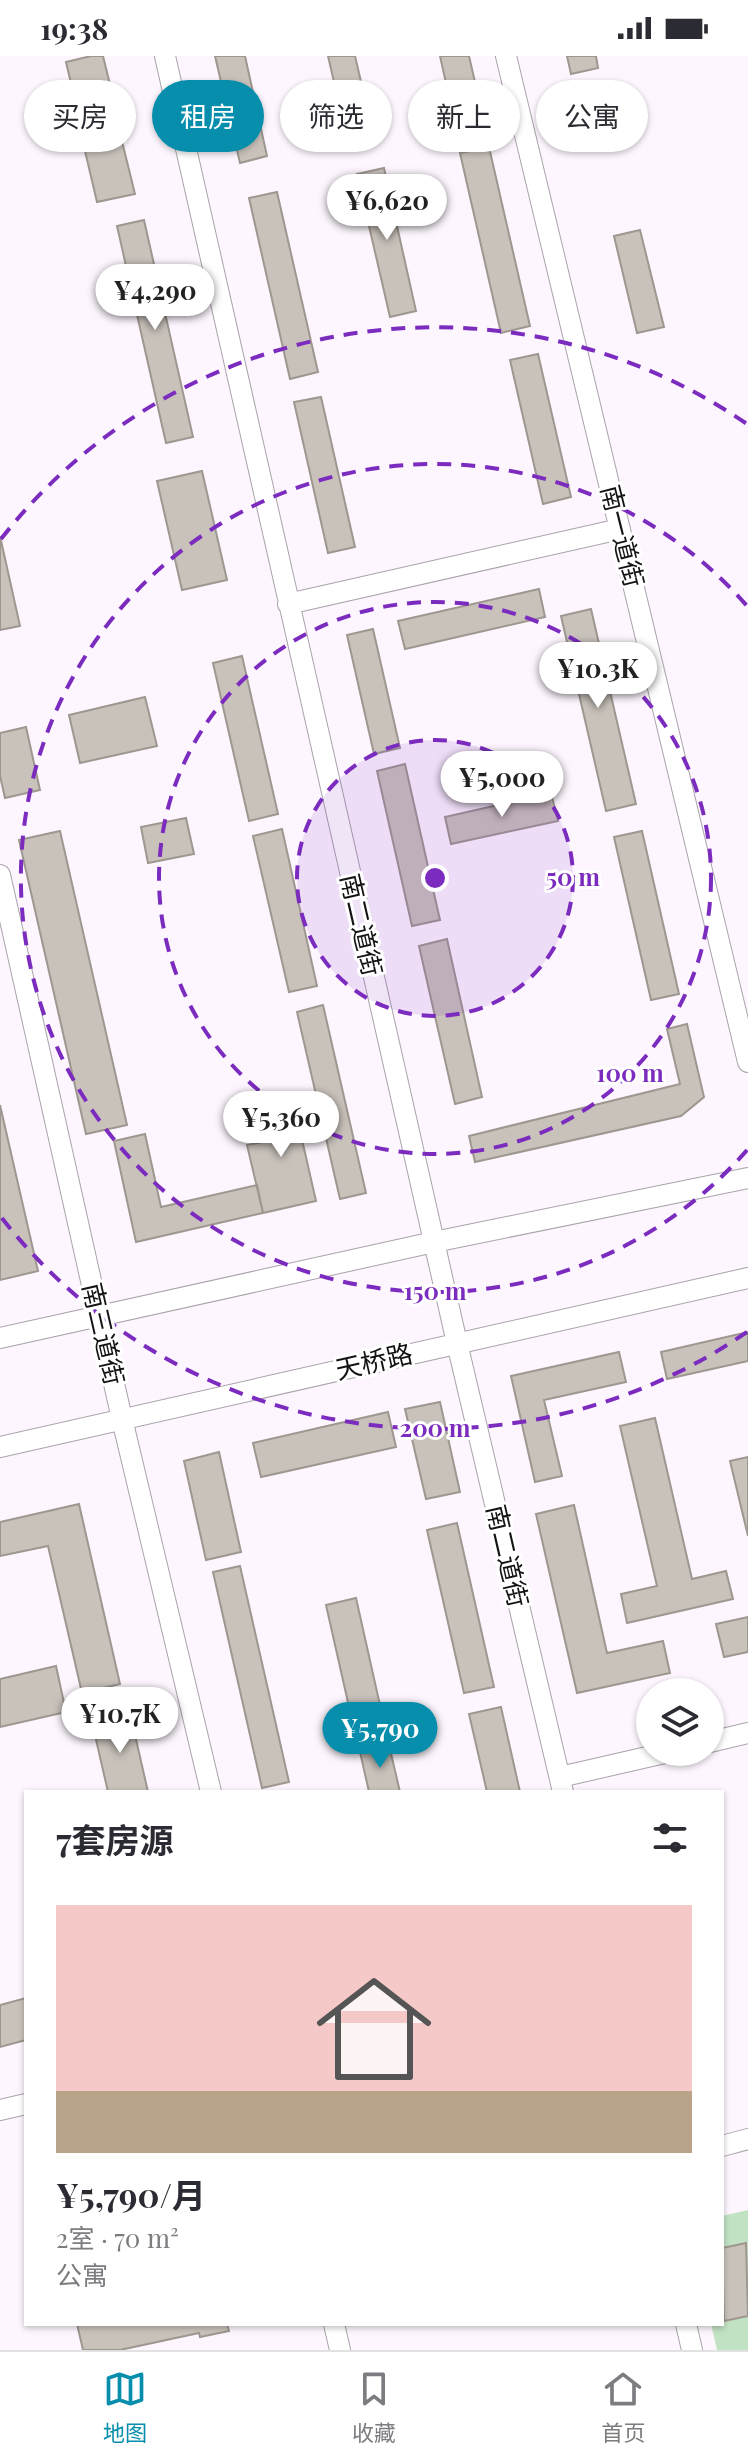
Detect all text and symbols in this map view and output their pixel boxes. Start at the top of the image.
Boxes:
text: 19:38 [40,8,108,48]
chip: 买房 [24,80,136,152]
chip: 租房 [152,80,264,152]
chip: 筛选 [280,80,392,152]
chip: 新上 [408,80,520,152]
chip: 公寓 [536,80,648,152]
pin: ¥6,620 [322,174,452,242]
text: ¥6,620 [345,182,429,217]
pin: ¥4,290 [90,264,220,332]
text: ¥4,290 [113,272,197,307]
street label: 南一道街 [594,481,653,590]
pin: ¥10.3K [533,642,663,710]
text: ¥10.3K [557,650,639,685]
pin: ¥5,000 [437,751,567,819]
text: ¥5,000 [459,759,545,794]
text: 50 m [546,860,600,892]
centre of rings [421,864,449,892]
street label: 南二道街 [334,870,391,979]
text: 100 m [596,1056,664,1088]
pin: ¥5,360 [216,1091,346,1159]
text: ¥5,360 [241,1099,321,1134]
text: 150 m [404,1274,467,1306]
street label: 南三道街 [76,1279,133,1388]
street label: 天桥路 [332,1335,416,1386]
text: 200 m [400,1411,471,1443]
street label: 南二道街 [480,1501,537,1610]
map controls [636,1678,724,1766]
button: layers [636,1678,724,1766]
pin: ¥10.7K [55,1687,185,1755]
text: ¥10.7K [79,1695,161,1730]
pin: ¥5,790 [315,1702,445,1770]
text: ¥5,790 [340,1710,420,1745]
text: 7套房源 [56,1816,173,1862]
icon: filters [648,1816,692,1860]
icon: home [302,1957,446,2101]
text: ¥5,790/月 [56,2171,206,2217]
text: 2室 · 70 m² [56,2220,179,2255]
text: 公寓 [56,2257,108,2292]
tab: 地图 [103,2367,147,2447]
tab: 收藏 [352,2367,396,2447]
tab: 首页 [601,2367,645,2447]

